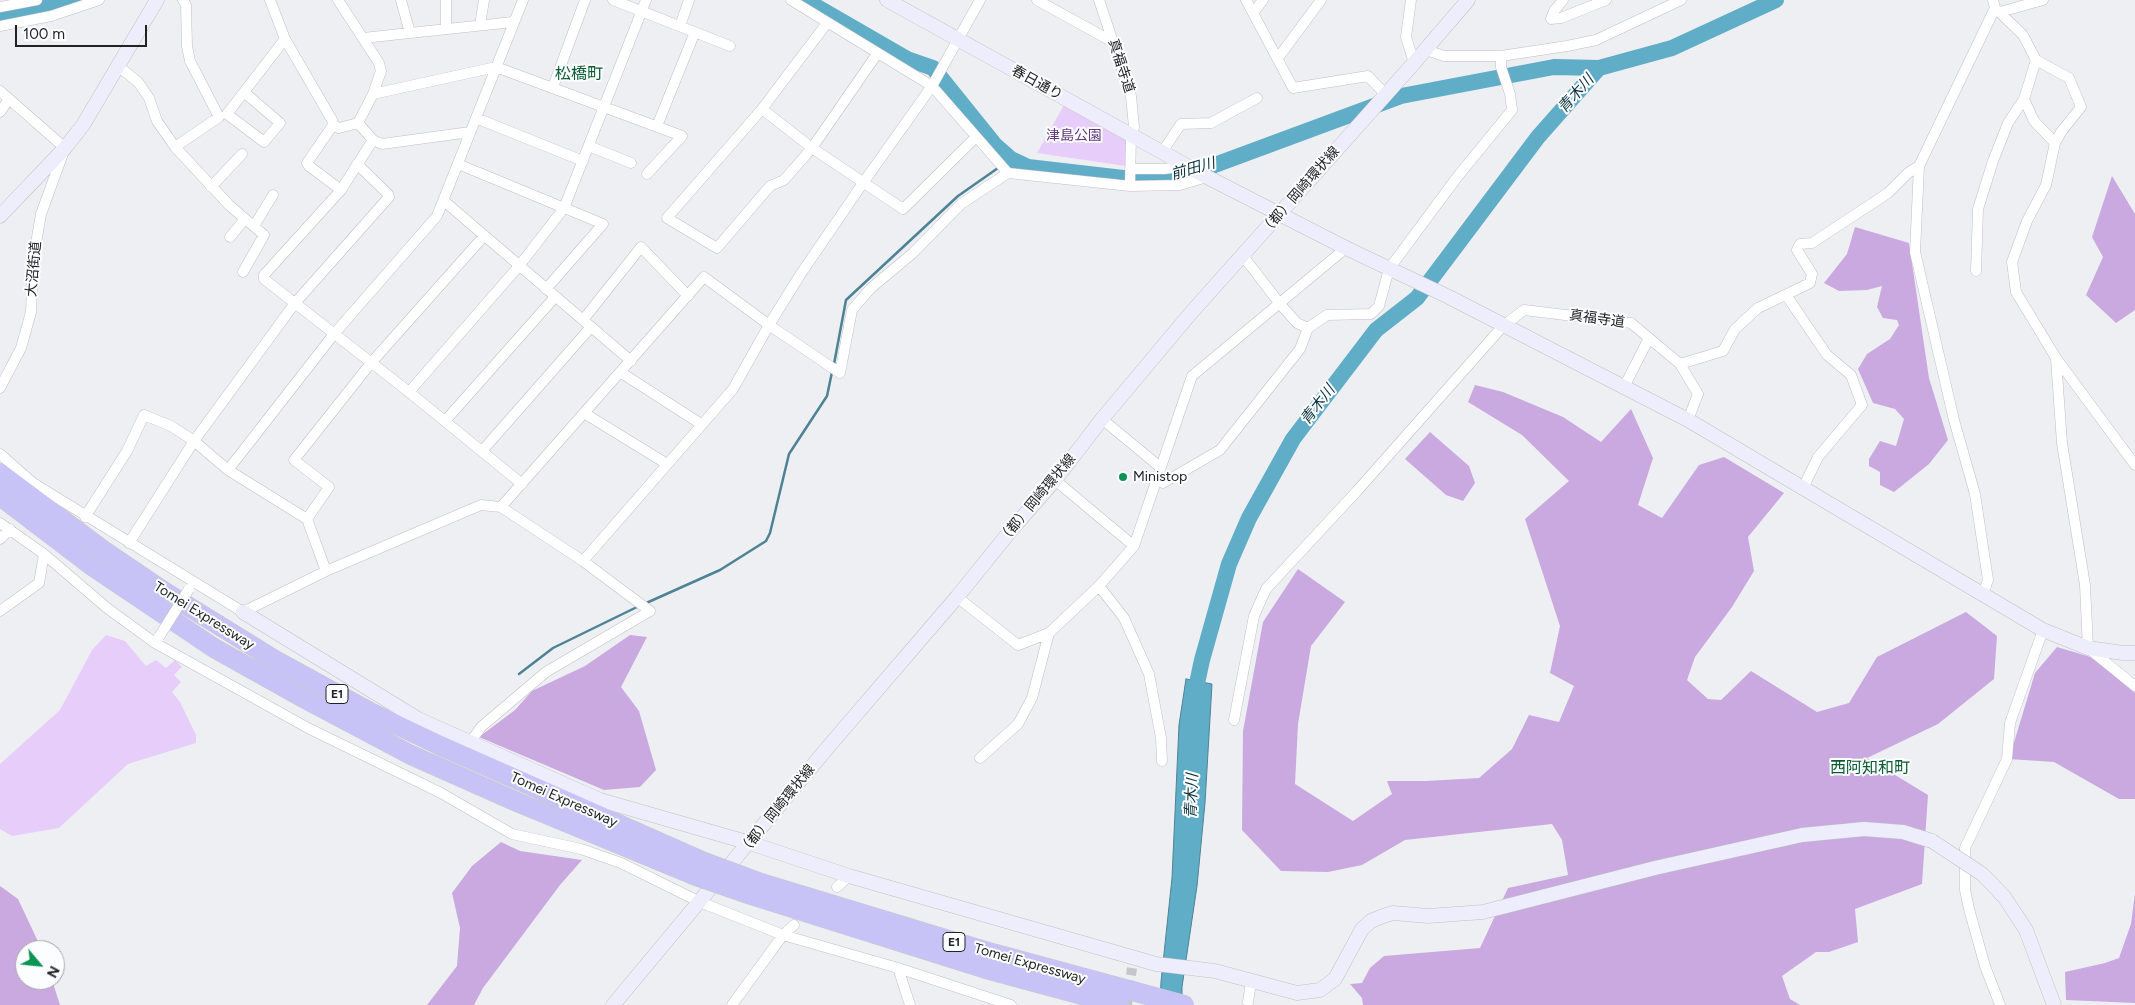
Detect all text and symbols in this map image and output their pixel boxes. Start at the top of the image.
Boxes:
scale bar [18,15,150,47]
text: 100 m [23,25,65,43]
street label: 真福寺道 [1104,37,1138,95]
street label: 春日通り [1008,62,1066,104]
district label: 松橋町 [555,64,603,84]
water label: 青木川 [1554,71,1598,117]
park label: 津島公園 [1046,128,1102,144]
street label: （都）岡崎環状線 [1257,143,1343,239]
water label: 前田川 [1169,154,1217,184]
street label: 大沼街道 [23,240,45,298]
street label: 真福寺道 [1568,307,1626,331]
water label: 青木川 [1297,382,1339,428]
street label: （都）岡崎環状線 [995,451,1079,547]
place label: Ministop [1133,469,1187,485]
marker: Ministop [1117,471,1129,483]
street label: Tomei Expressway [151,578,257,654]
road number: E1 [326,684,348,704]
district label: 西阿知和町 [1830,758,1910,778]
street label: （都）岡崎環状線 [735,761,819,859]
street label: Tomei Expressway [508,769,620,831]
water label: 青木川 [1182,773,1202,819]
road number: E1 [943,932,965,952]
north arrow [15,940,65,990]
street label: Tomei Expressway [972,940,1088,988]
text: N [43,963,63,981]

